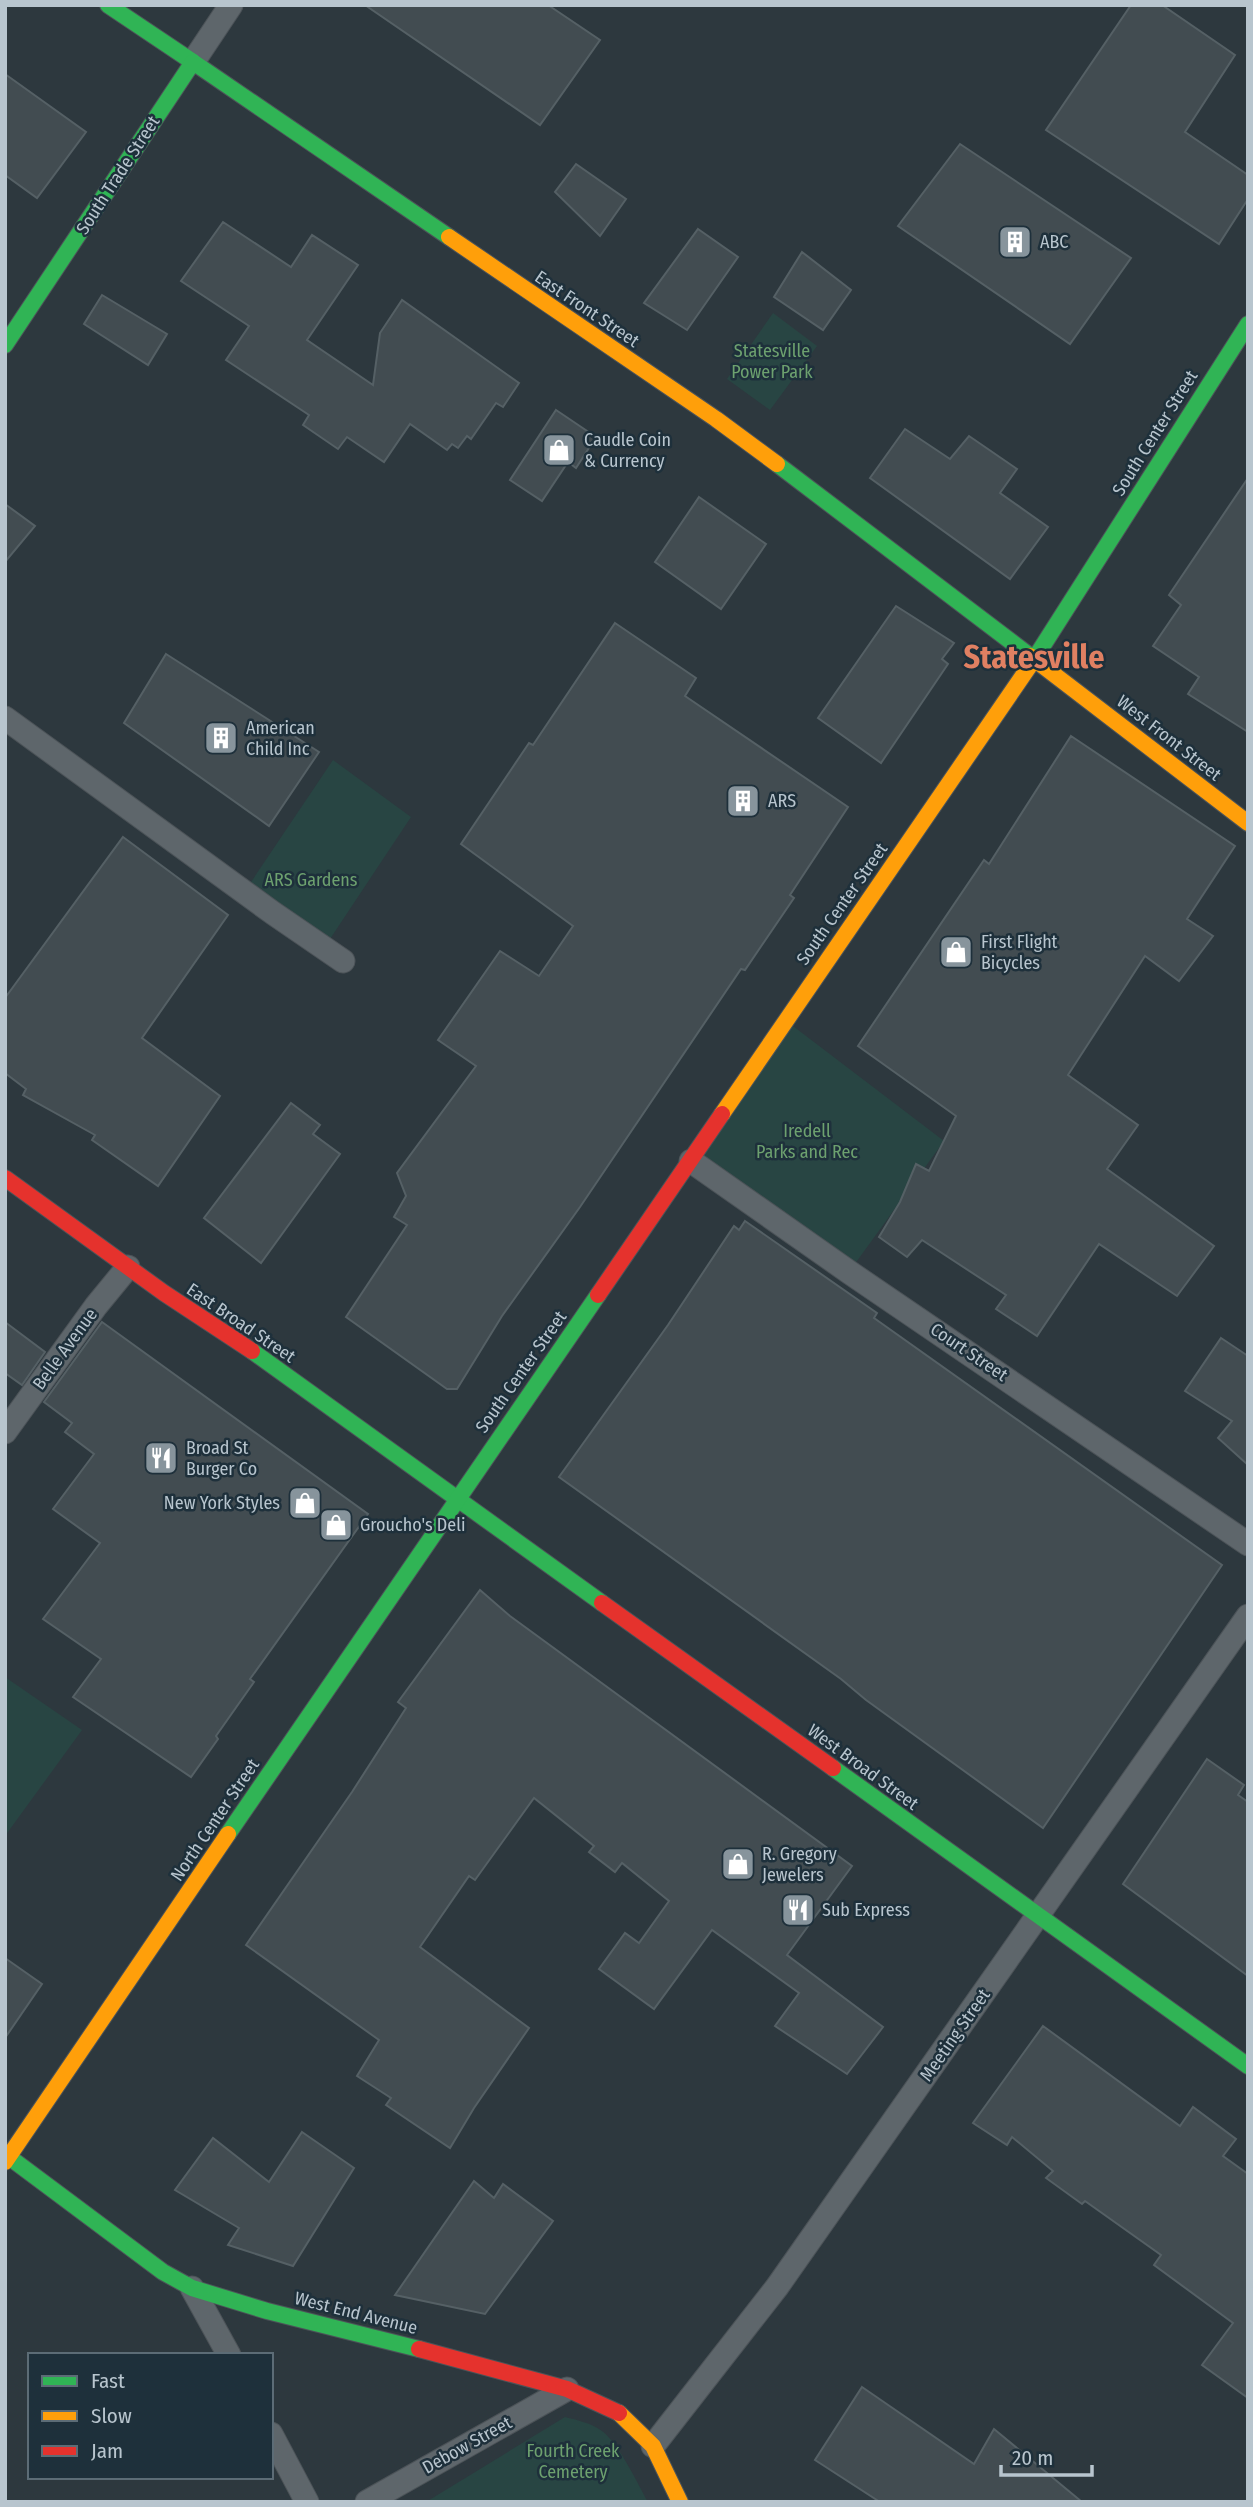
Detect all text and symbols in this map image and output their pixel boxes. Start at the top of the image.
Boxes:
street label: South Trade Street [72,112,165,238]
building icon: ABC [996,223,1034,261]
place label: ABC [1040,231,1068,253]
street label: East Front Street [531,266,643,352]
park label: Statesville Power Park [731,340,813,383]
street label: South Center Street [1108,366,1203,500]
place label: Caudle Coin & Currency [584,429,671,472]
shop icon: Caudle Coin & Currency [540,431,578,469]
district label: Statesville [964,638,1104,676]
street label: West Front Street [1112,690,1226,786]
place label: American Child Inc [246,717,315,760]
building icon: American Child Inc [202,719,240,757]
building icon: ARS [724,782,762,820]
place label: ARS [768,790,796,812]
street label: South Center Street [792,839,892,969]
park label: ARS Gardens [265,869,358,891]
place label: First Flight Bicycles [981,931,1058,974]
shop icon: First Flight Bicycles [937,933,975,971]
park label: Iredell Parks and Rec [756,1120,858,1163]
street label: East Broad Street [182,1278,300,1368]
street label: Belle Avenue [28,1304,102,1394]
street label: South Center Street [471,1307,571,1437]
street label: Court Street [926,1318,1012,1386]
place label: Broad St Burger Co [186,1437,257,1480]
restaurant icon: Broad St Burger Co [142,1439,180,1477]
shop icon: New York Styles [286,1484,324,1522]
place label: New York Styles [164,1492,280,1514]
shop icon: Groucho's Deli [317,1506,355,1544]
place label: Groucho's Deli [360,1514,465,1536]
street label: West Broad Street [803,1719,923,1815]
street label: North Center Street [166,1755,264,1885]
place label: R. Gregory Jewelers [762,1843,837,1886]
shop icon: R. Gregory Jewelers [719,1845,757,1883]
restaurant icon: Sub Express [779,1891,817,1929]
place label: Sub Express [822,1899,910,1921]
street label: Meeting Street [915,1985,995,2085]
street label: West End Avenue [292,2287,420,2339]
legend [28,2353,273,2479]
text: Fast [91,2368,125,2394]
text: Slow [91,2403,132,2429]
street label: Debow Street [419,2411,516,2479]
scale bar [1001,2434,1092,2478]
text: Jam [91,2438,123,2464]
park label: Fourth Creek Cemetery [527,2440,620,2483]
text: 20 m [1012,2445,1053,2471]

